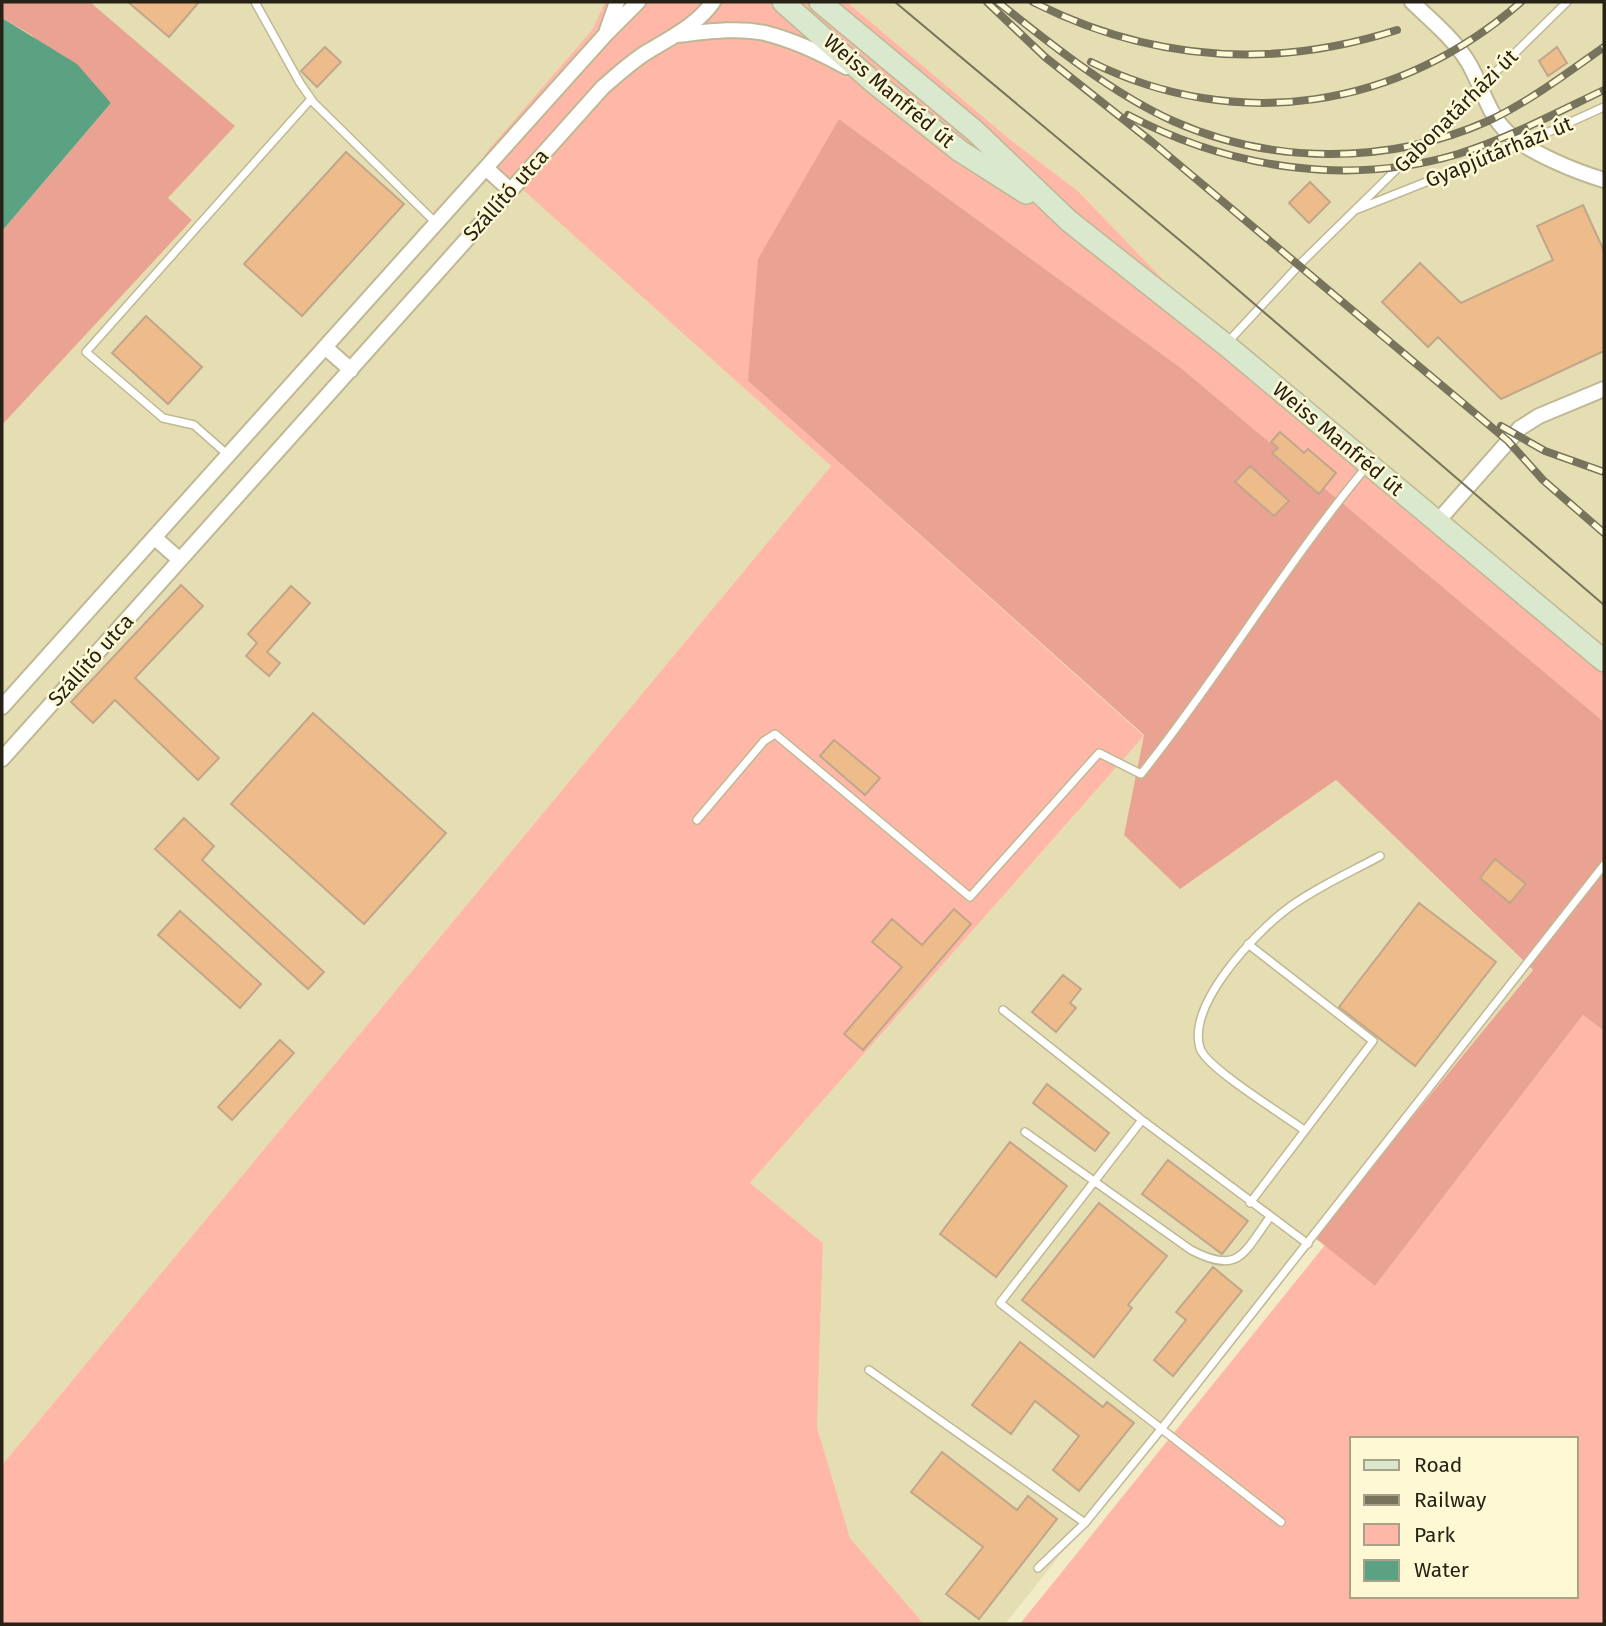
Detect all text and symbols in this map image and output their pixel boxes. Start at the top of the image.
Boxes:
street label: Weiss Manfréd út [818,29,960,154]
street label: Gabonatárházi út [1389,43,1524,178]
street label: Gyapjútárházi út [1422,110,1577,193]
street label: Szállító utca [458,143,554,247]
street label: Weiss Manfréd út [1267,377,1409,502]
street label: Szállító utca [43,608,139,712]
legend [1350,1437,1578,1598]
text: Road [1414,1452,1462,1478]
text: Railway [1414,1487,1487,1513]
text: Park [1414,1522,1456,1548]
text: Water [1414,1557,1469,1583]

